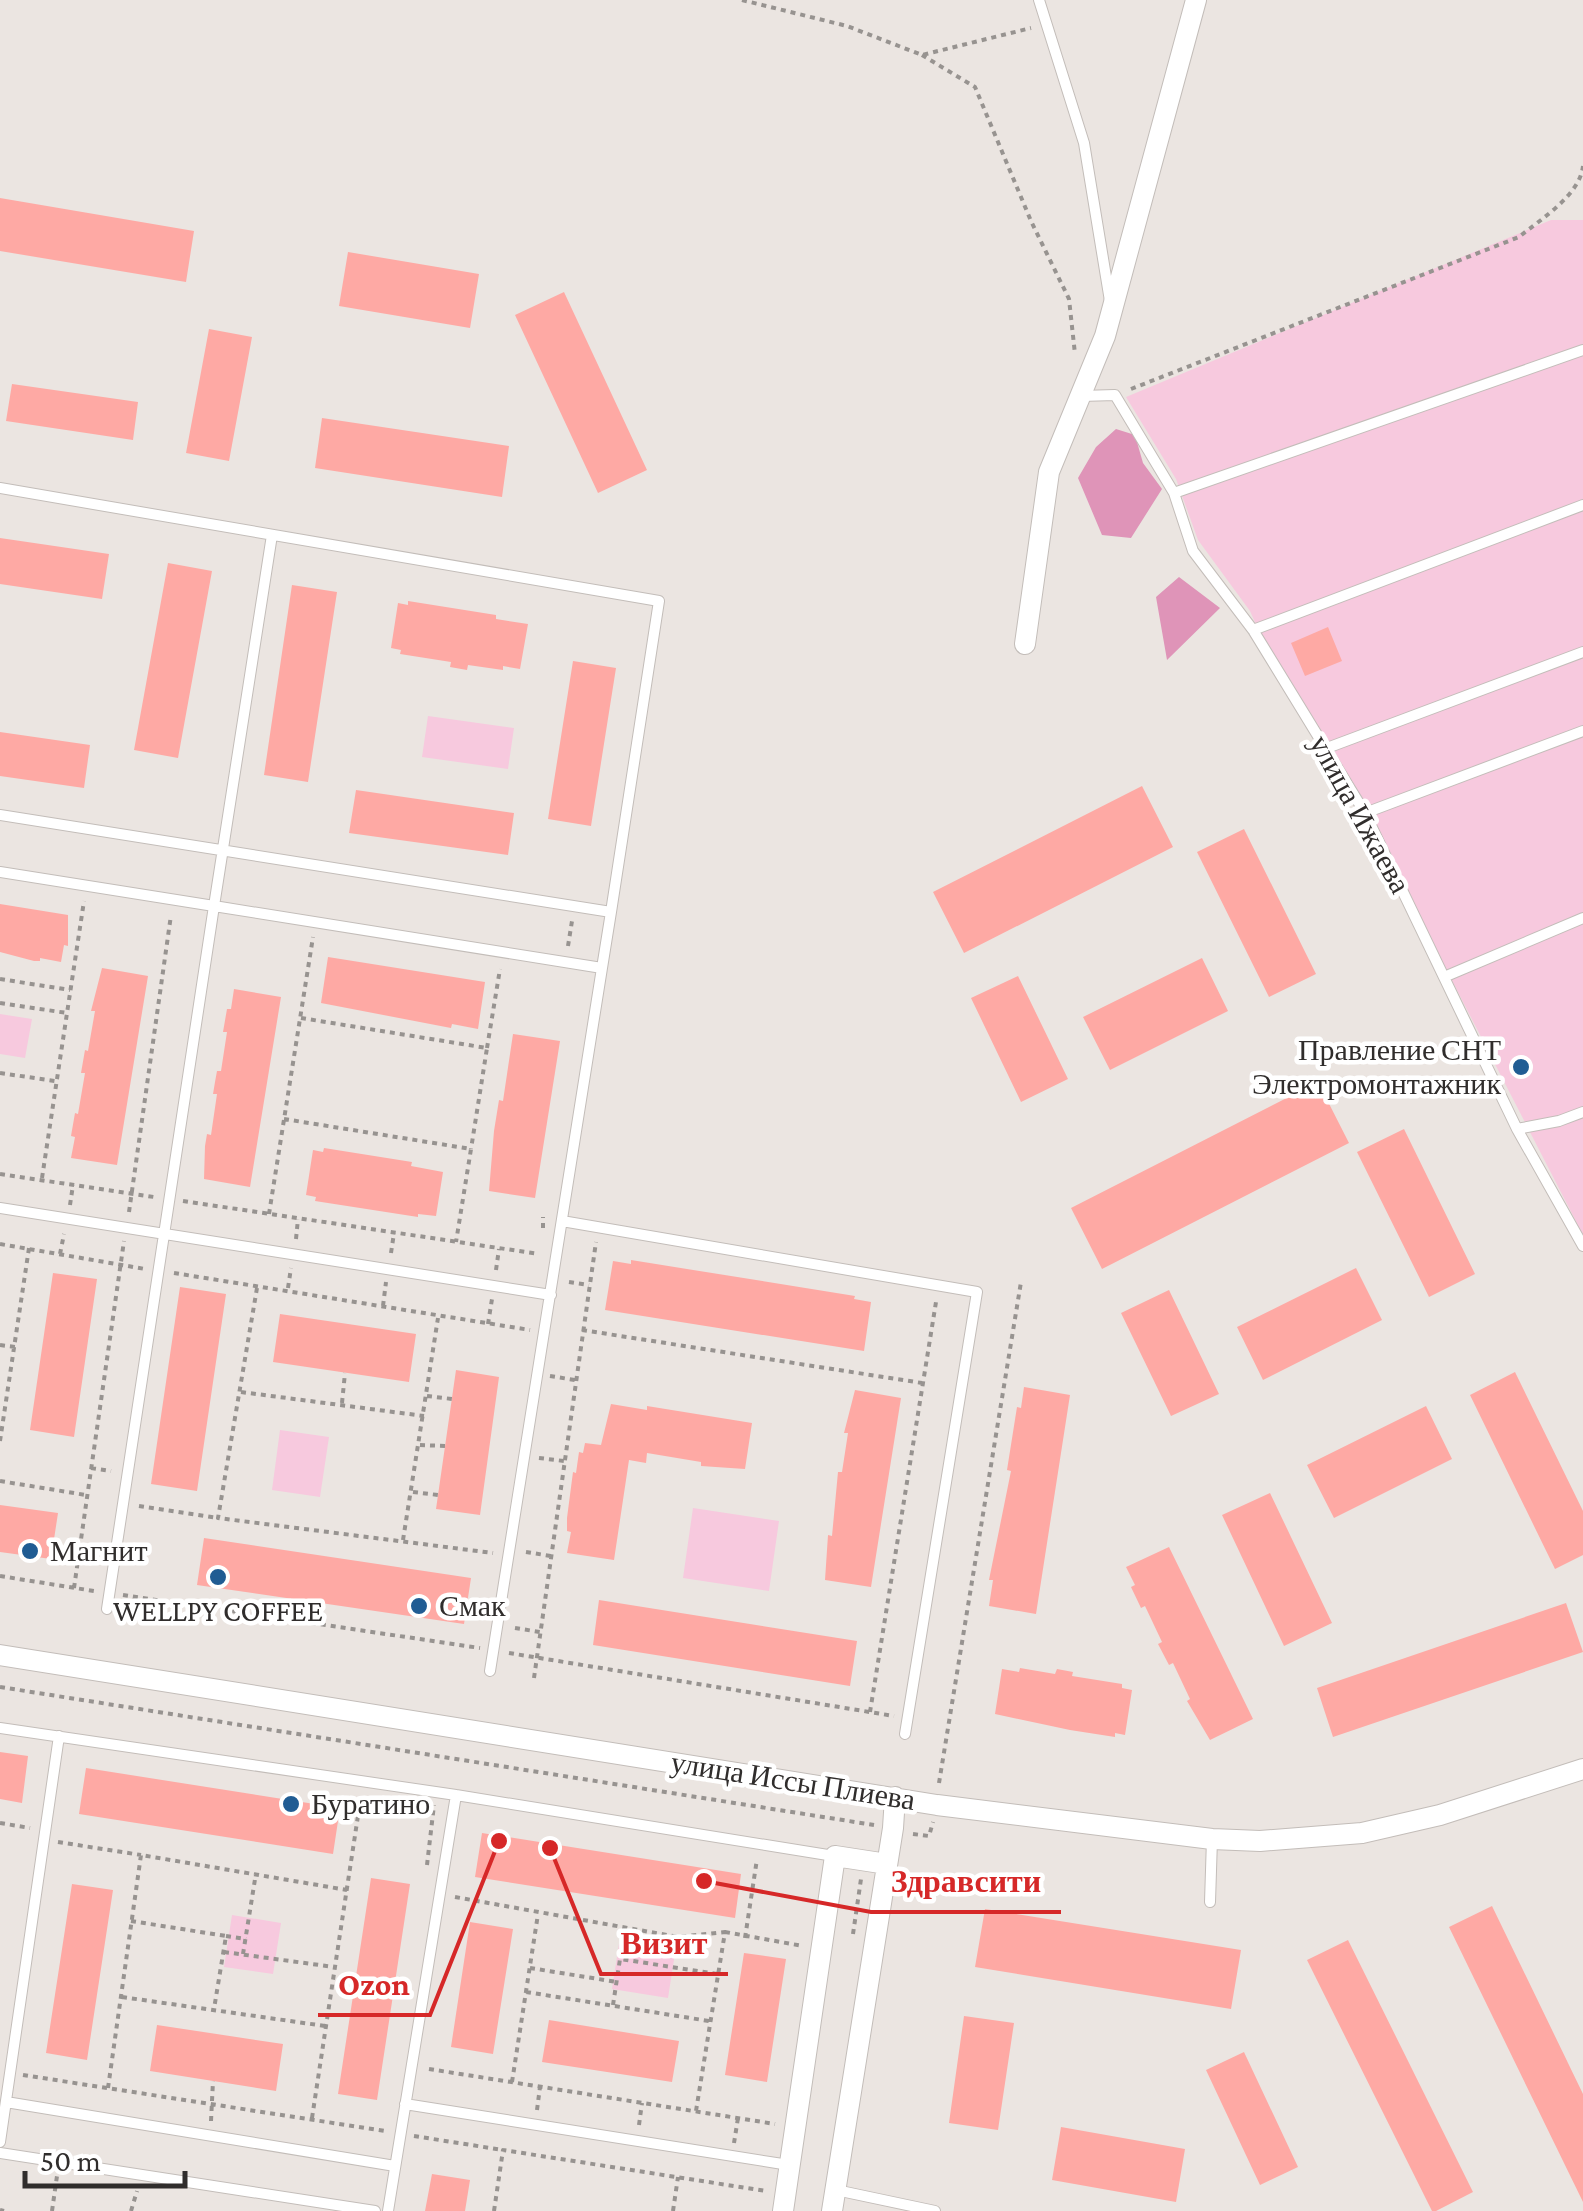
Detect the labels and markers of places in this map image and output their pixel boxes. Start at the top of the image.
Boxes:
place label: Правление СНТ Электромонтажник [1252,1033,1501,1100]
marker: Правление СНТ Электромонтажник [1510,1056,1532,1078]
place label: Магнит [50,1534,148,1567]
marker: Магнит [19,1540,41,1562]
marker: WELLPY COFFEE [207,1566,229,1588]
place label: Смак [439,1589,506,1622]
place label: WELLPY COFFEE [113,1594,323,1627]
marker: Смак [408,1595,430,1617]
place label: Буратино [311,1787,430,1820]
marker: Буратино [280,1793,302,1815]
callout: Здравсити [871,1850,1061,1912]
callout: Визит [601,1912,728,1974]
callout: Ozon [318,1953,430,2015]

